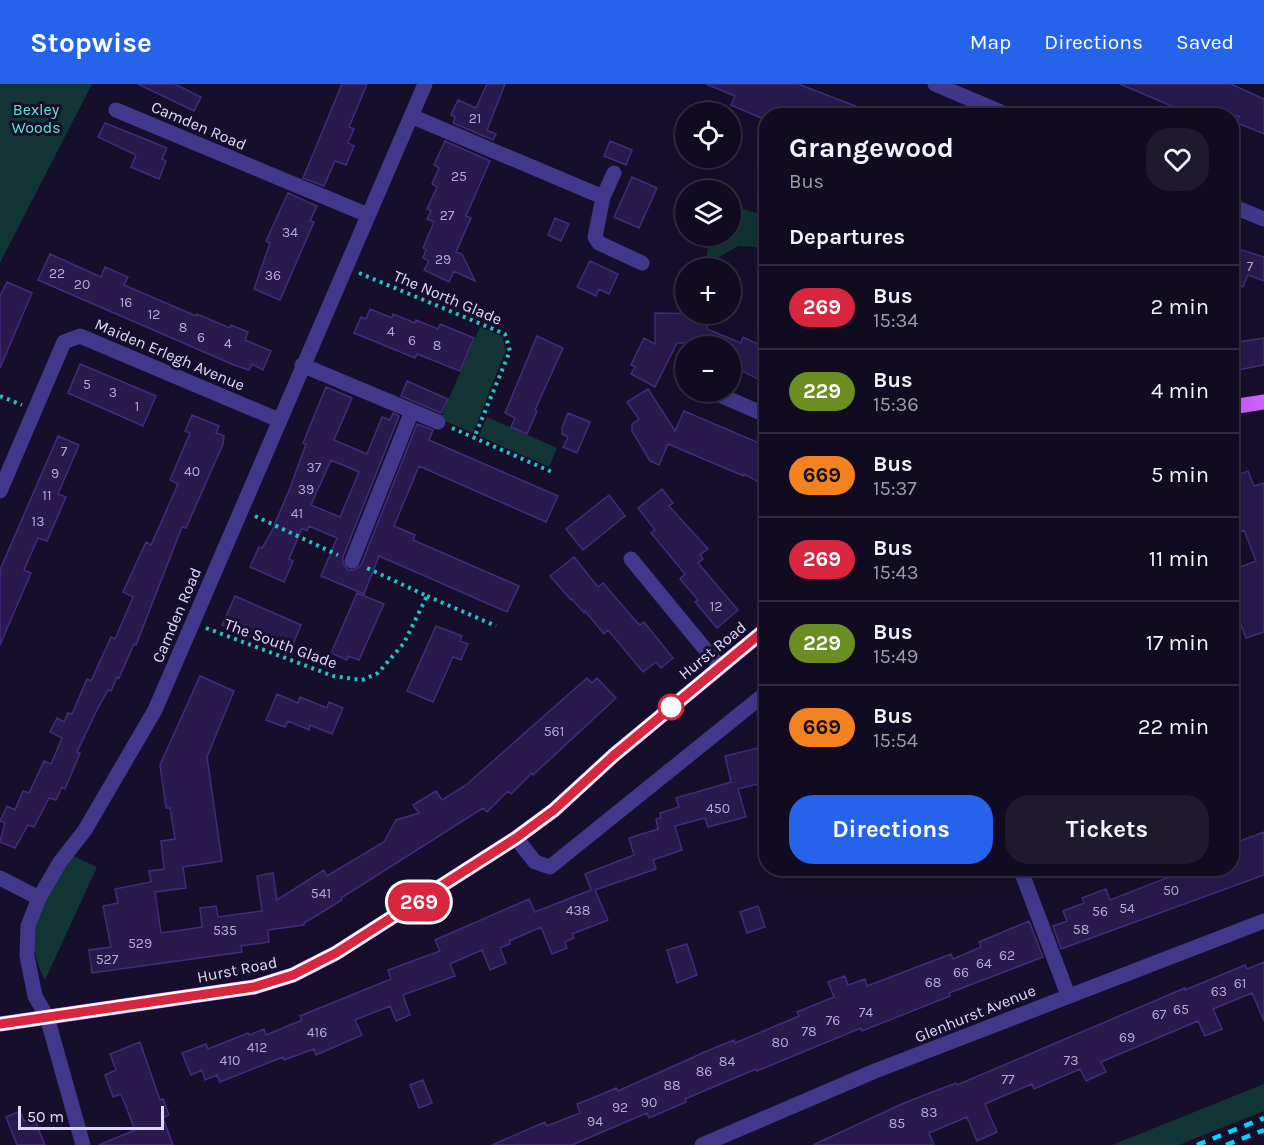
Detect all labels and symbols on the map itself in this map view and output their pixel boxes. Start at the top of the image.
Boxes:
street label: Camden Road [148,97,249,154]
park label: Bexley Woods [11,100,61,137]
house number: 21 [469,110,481,127]
house number: 25 [451,168,467,185]
house number: 27 [440,207,455,224]
house number: 34 [282,224,298,241]
house number: 29 [435,251,451,268]
house number: 7 [1247,258,1254,275]
house number: 22 [49,265,65,282]
street label: The North Glade [391,266,505,329]
house number: 36 [265,267,281,284]
house number: 20 [74,276,90,293]
house number: 16 [120,294,132,311]
house number: 12 [148,306,160,323]
street label: Maiden Erlegh Avenue [92,314,248,395]
house number: 8 [179,319,187,336]
house number: 4 [387,323,395,340]
house number: 6 [197,329,205,346]
house number: 6 [408,332,416,349]
house number: 4 [224,335,232,352]
house number: 8 [433,337,441,354]
house number: 5 [83,376,91,393]
house number: 3 [109,384,117,401]
house number: 1 [135,398,139,415]
house number: 7 [61,443,68,460]
house number: 37 [307,459,322,476]
house number: 40 [184,463,200,480]
house number: 9 [51,465,59,482]
house number: 39 [298,481,314,498]
house number: 11 [42,487,52,504]
house number: 41 [291,505,303,522]
house number: 13 [32,513,44,530]
street label: Camden Road [148,565,205,666]
house number: 12 [710,598,722,615]
street label: The South Glade [222,614,340,673]
street label: Hurst Road [675,617,750,683]
unlabelled marker [658,694,684,720]
house number: 561 [544,723,564,740]
house number: 450 [706,800,730,817]
line badge: 269 [384,882,454,922]
house number: 50 [1163,882,1179,899]
house number: 541 [311,885,331,902]
house number: 54 [1119,900,1135,917]
house number: 438 [566,902,590,919]
house number: 56 [1092,903,1108,920]
house number: 58 [1073,921,1089,938]
house number: 535 [213,922,237,939]
house number: 529 [128,935,152,952]
house number: 62 [999,947,1015,964]
house number: 527 [96,951,119,968]
street label: Hurst Road [195,952,279,987]
house number: 64 [976,955,992,972]
house number: 66 [953,964,969,981]
house number: 68 [925,974,941,991]
house number: 61 [1234,975,1246,992]
street label: Glenhurst Avenue [912,981,1038,1046]
house number: 63 [1211,983,1227,1000]
house number: 65 [1173,1001,1189,1018]
house number: 74 [859,1004,873,1021]
house number: 67 [1152,1006,1167,1023]
house number: 76 [826,1012,840,1029]
house number: 78 [801,1023,817,1040]
house number: 416 [307,1024,327,1041]
house number: 69 [1119,1029,1135,1046]
house number: 80 [772,1034,788,1051]
house number: 412 [247,1039,267,1056]
house number: 410 [220,1052,240,1069]
house number: 73 [1064,1052,1078,1069]
house number: 84 [719,1053,735,1070]
house number: 86 [696,1063,712,1080]
house number: 77 [1001,1071,1015,1088]
house number: 88 [663,1077,681,1094]
house number: 90 [641,1094,657,1111]
house number: 92 [612,1099,628,1116]
scale bar [18,1103,164,1130]
house number: 83 [921,1104,937,1121]
house number: 94 [587,1113,603,1130]
house number: 85 [889,1115,905,1132]

